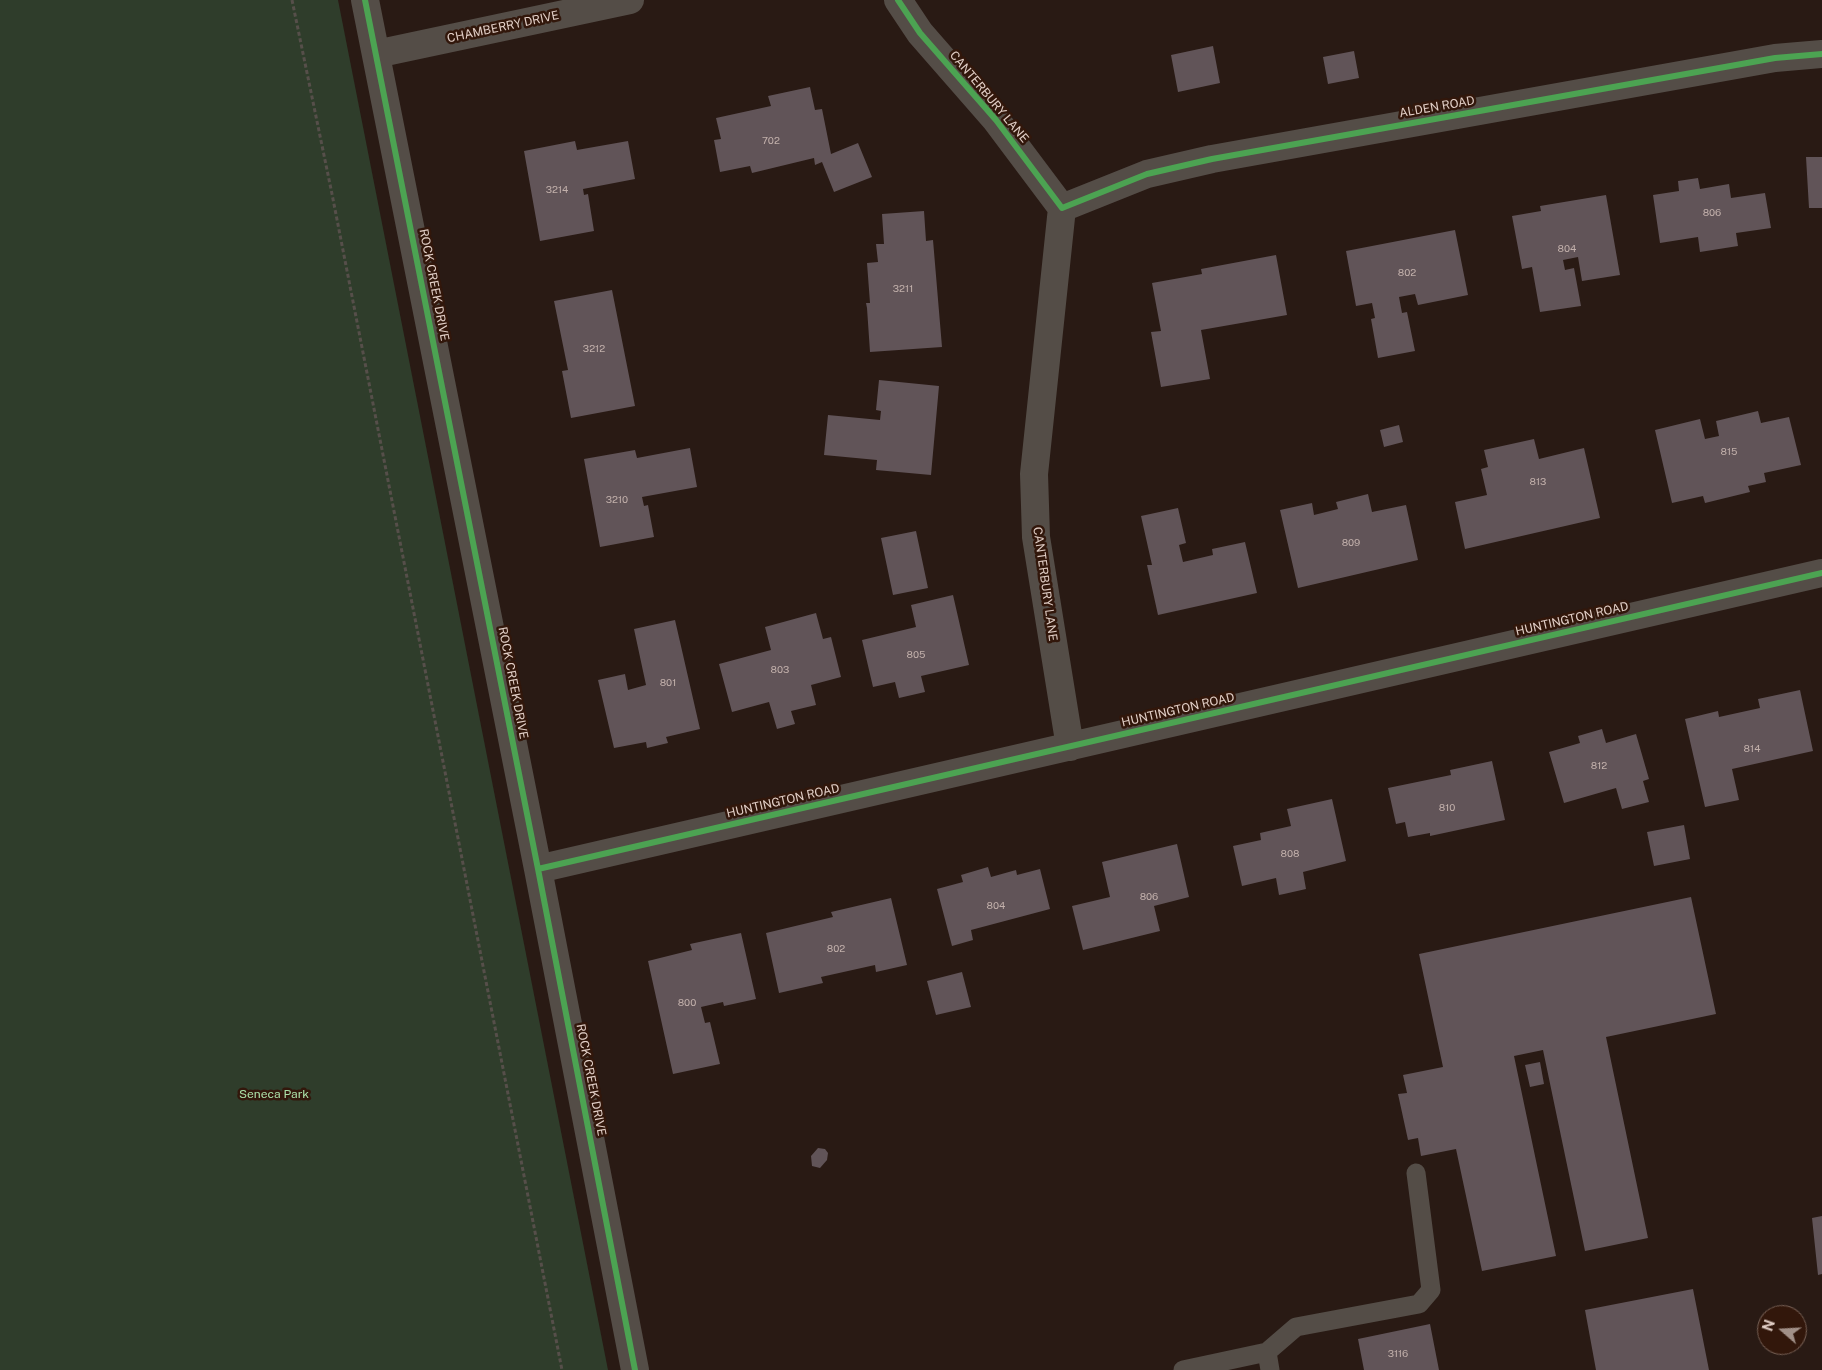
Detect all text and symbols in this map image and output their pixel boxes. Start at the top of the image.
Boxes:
street label: CHAMBERRY DRIVE [446,8,560,46]
street label: CANTERBURY LANE [946,48,1032,146]
street label: ALDEN ROAD [1398,93,1476,121]
house number: 702 [762,135,780,147]
house number: 3214 [546,184,568,196]
house number: 806 [1703,207,1721,219]
street label: ROCK CREEK DRIVE [416,228,452,342]
house number: 804 [1558,243,1576,255]
house number: 802 [1398,267,1416,279]
house number: 3211 [893,283,913,295]
house number: 3212 [583,343,605,355]
house number: 815 [1721,446,1737,458]
house number: 813 [1530,476,1546,488]
house number: 3210 [606,494,628,506]
street label: CANTERBURY LANE [1030,526,1060,642]
house number: 809 [1342,537,1360,549]
street label: HUNTINGTON ROAD [1514,599,1630,639]
street label: ROCK CREEK DRIVE [495,626,531,740]
house number: 805 [907,649,925,661]
house number: 803 [771,664,789,676]
house number: 801 [660,677,676,689]
street label: HUNTINGTON ROAD [1120,690,1236,730]
house number: 814 [1744,743,1760,755]
house number: 812 [1591,760,1607,772]
street label: HUNTINGTON ROAD [725,781,841,821]
house number: 810 [1439,802,1455,814]
house number: 808 [1281,848,1299,860]
house number: 806 [1140,891,1158,903]
house number: 804 [987,900,1005,912]
house number: 802 [827,943,845,955]
house number: 800 [678,997,696,1009]
street label: ROCK CREEK DRIVE [573,1023,609,1137]
park label: Seneca Park [239,1087,309,1101]
north arrow [1757,1305,1807,1355]
text: N [1759,1318,1778,1333]
house number: 3116 [1388,1348,1408,1360]

